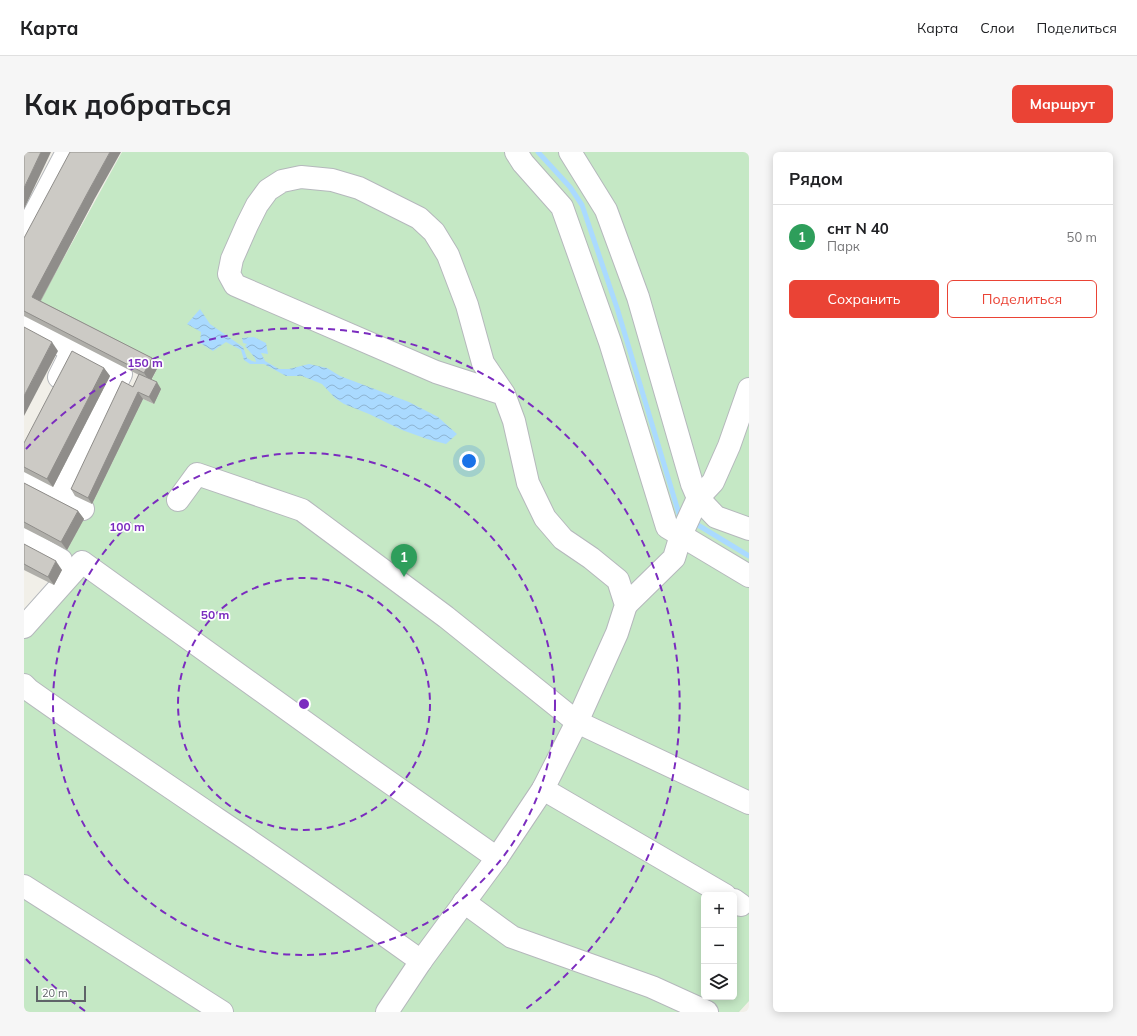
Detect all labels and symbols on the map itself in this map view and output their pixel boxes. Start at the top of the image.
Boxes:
text: 150 m [127,355,163,370]
your location [459,451,479,471]
text: 100 m [109,519,145,534]
pin: 1 [391,544,417,577]
text: 50 m [201,607,229,622]
centre of rings [297,697,311,711]
scale bar [36,984,86,1003]

